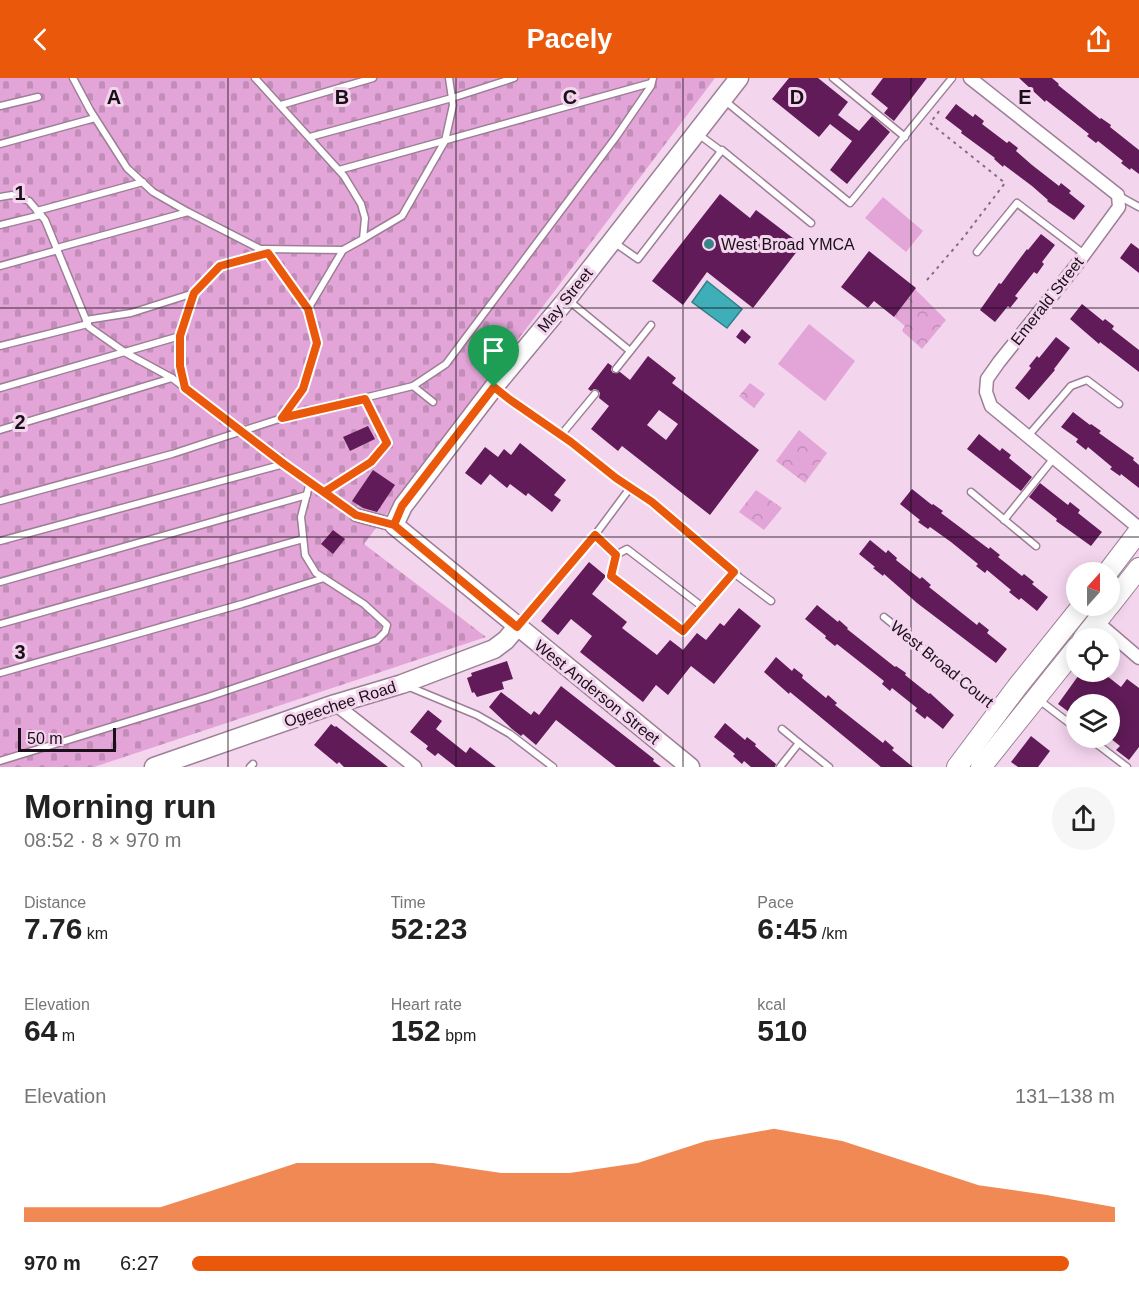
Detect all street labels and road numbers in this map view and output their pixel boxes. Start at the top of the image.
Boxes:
street label: Emerald Street [1007,253,1087,348]
street label: May Street [534,264,596,335]
street label: West Broad Court [887,617,997,711]
street label: West Anderson Street [531,637,663,748]
street label: Ogeechee Road [282,678,398,730]

